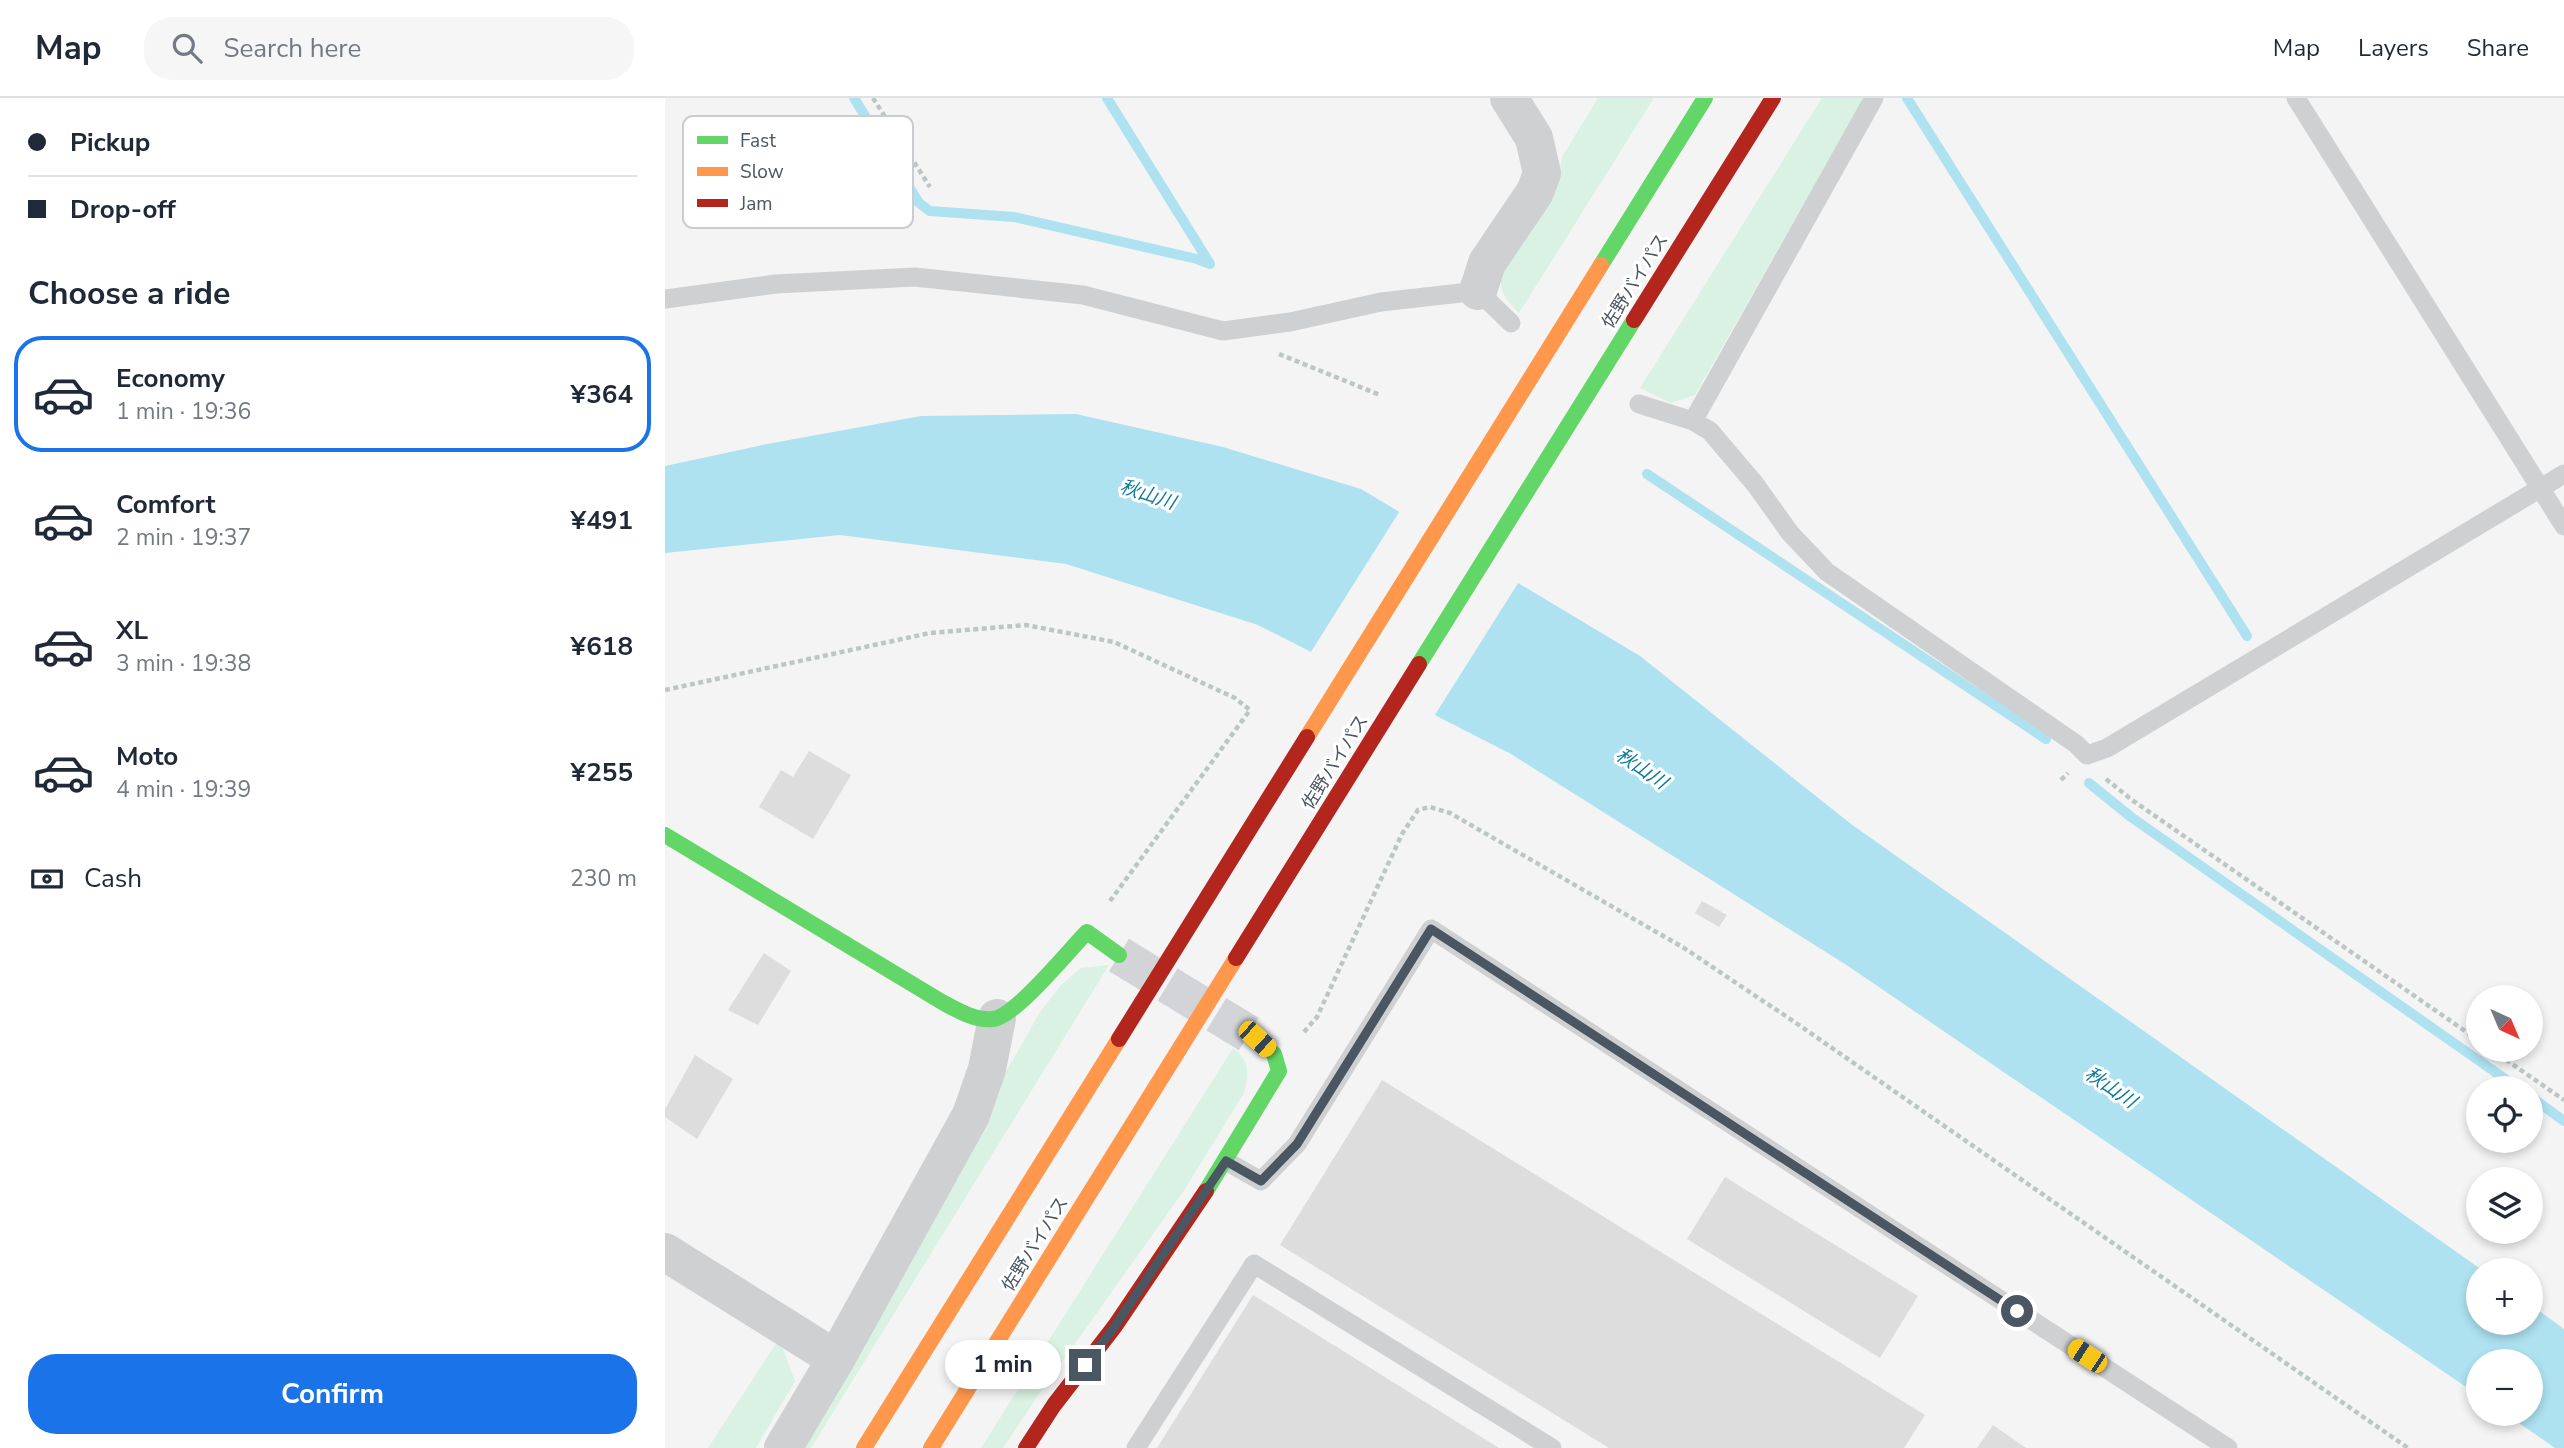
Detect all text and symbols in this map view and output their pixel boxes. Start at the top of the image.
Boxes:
search box [144,17,634,80]
text: Map [35,26,102,71]
icon: search [168,29,206,67]
text: Search here [224,31,361,66]
text: Map [2273,32,2320,64]
text: Layers [2358,32,2429,64]
text: Share [2467,32,2529,64]
legend [683,116,913,228]
text: Pickup [70,125,150,160]
text: Fast [740,128,776,154]
text: Slow [740,159,784,185]
text: Jam [739,191,773,217]
text: Drop-off [70,192,176,227]
street label: 佐野バイパス [1596,229,1674,333]
text: Choose a ride [28,272,230,315]
text: Economy [116,361,225,396]
icon: car [32,363,95,426]
text: ¥364 [571,377,633,412]
text: 1 min · 19:36 [116,396,251,427]
water label: 秋山川 [1117,474,1181,517]
text: Comfort [116,487,216,522]
icon: car [32,489,95,552]
text: ¥491 [571,503,633,538]
text: 2 min · 19:37 [116,522,251,553]
text: XL [116,613,148,648]
icon: car [32,615,95,678]
text: ¥618 [571,629,633,664]
text: 3 min · 19:38 [116,648,251,679]
street label: 佐野バイパス [1296,710,1374,814]
text: Moto [116,739,178,774]
icon: car [32,741,95,804]
water label: 秋山川 [1611,742,1674,797]
text: ¥255 [571,755,633,790]
text: 4 min · 19:39 [116,774,251,805]
icon: cash [28,860,66,898]
text: Cash [84,861,142,896]
text: 230 m [570,863,637,894]
north arrow [2466,985,2543,1062]
map controls [2466,985,2543,1426]
car [1235,1017,1280,1061]
water label: 秋山川 [2080,1061,2143,1116]
button: locate [2466,1076,2543,1153]
button: layers [2466,1167,2543,1244]
street label: 佐野バイパス [996,1192,1074,1296]
button: + [2466,1258,2543,1335]
route start [2001,1295,2033,1327]
car [2064,1336,2111,1376]
callout: 1 min [945,1340,1061,1390]
text: 1 min [973,1349,1033,1380]
route end [1069,1349,1101,1381]
button: − [2466,1349,2543,1426]
button: Confirm [28,1354,637,1434]

